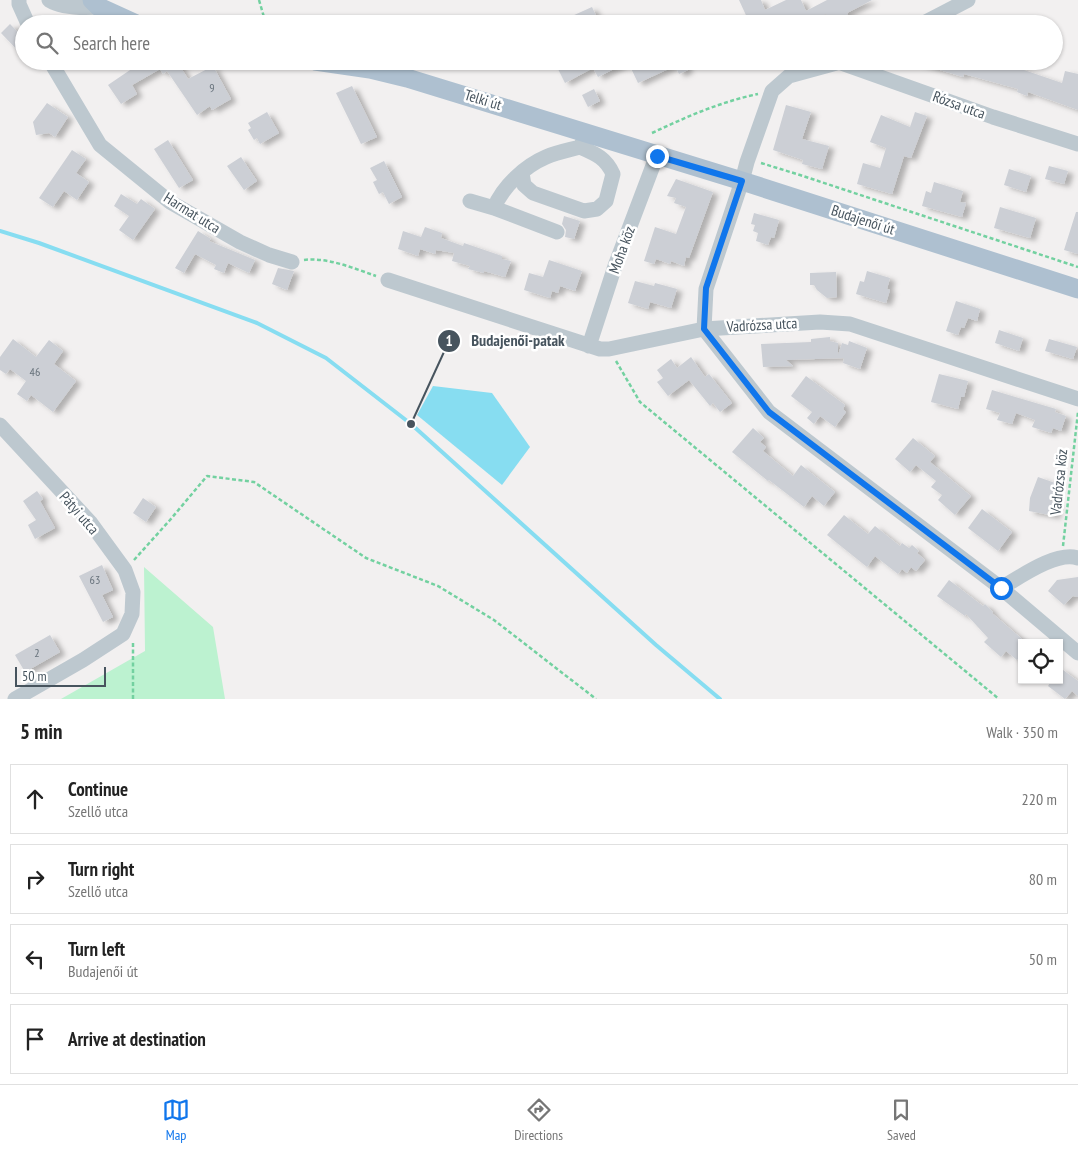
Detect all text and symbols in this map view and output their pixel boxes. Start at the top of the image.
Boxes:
search box [15,15,1063,70]
icon: search [33,29,61,57]
text: Search here [73,31,150,55]
house number: 9 [209,80,215,95]
street label: Telki út [462,85,504,114]
street label: Rózsa utca [930,86,988,123]
route end [646,145,669,168]
street label: Harmat utca [160,188,224,237]
street label: Budajenői út [829,200,897,239]
street label: Moha köz [604,223,639,276]
street label: Vadrózsa utca [725,313,798,336]
callout: Budajenői-patak [437,325,575,356]
text: Budajenői-patak [471,330,565,350]
text: 1 [445,331,453,350]
house number: 46 [30,364,40,379]
street label: Vadrózsa köz [1045,448,1071,517]
street label: Pátyi utca [56,487,103,538]
house number: 63 [90,572,100,587]
route start [990,577,1013,600]
map controls [1018,639,1063,684]
button: locate [1018,639,1063,684]
house number: 2 [34,645,40,660]
scale bar [15,664,106,687]
text: 50 m [22,667,47,685]
text: 5 min [20,718,62,745]
text: Walk · 350 m [986,722,1058,742]
text: Continue [68,777,128,801]
icon: ahead [21,785,49,813]
text: 220 m [1022,789,1057,809]
text: Szellő utca [68,801,128,821]
text: Turn right [68,857,134,881]
icon: right [21,865,49,893]
text: 80 m [1029,869,1057,889]
text: Szellő utca [68,881,128,901]
text: Turn left [68,937,125,961]
icon: left [21,945,49,973]
text: 50 m [1029,949,1057,969]
text: Budajenői út [68,961,138,981]
icon: arrive [21,1025,49,1053]
text: Arrive at destination [68,1027,206,1051]
tab: Map [162,1096,190,1144]
tab: Directions [514,1096,563,1144]
tab: Saved [887,1096,916,1144]

